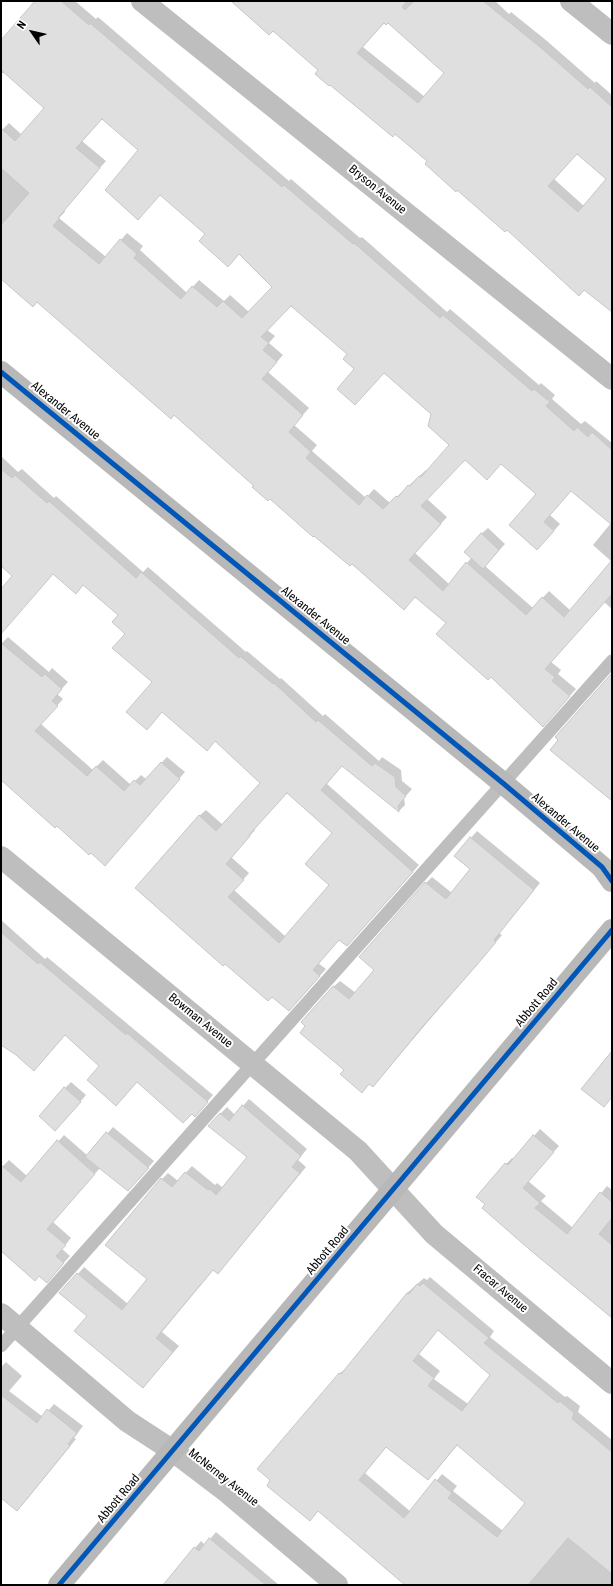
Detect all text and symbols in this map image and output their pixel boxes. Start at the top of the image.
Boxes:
north arrow [12,12,52,52]
text: N [14,19,29,31]
street label: Bryson Avenue [345,162,409,218]
street label: Alexander Avenue [28,379,102,443]
street label: Alexander Avenue [278,584,352,648]
street label: Alexander Avenue [528,790,602,856]
street label: Abbott Road [513,976,561,1030]
street label: Bowman Avenue [165,991,235,1051]
street label: Abbott Road [304,1224,352,1278]
street label: Fracar Avenue [470,1262,530,1316]
street label: McNerney Avenue [185,1446,261,1510]
street label: Abbott Road [95,1472,143,1526]

